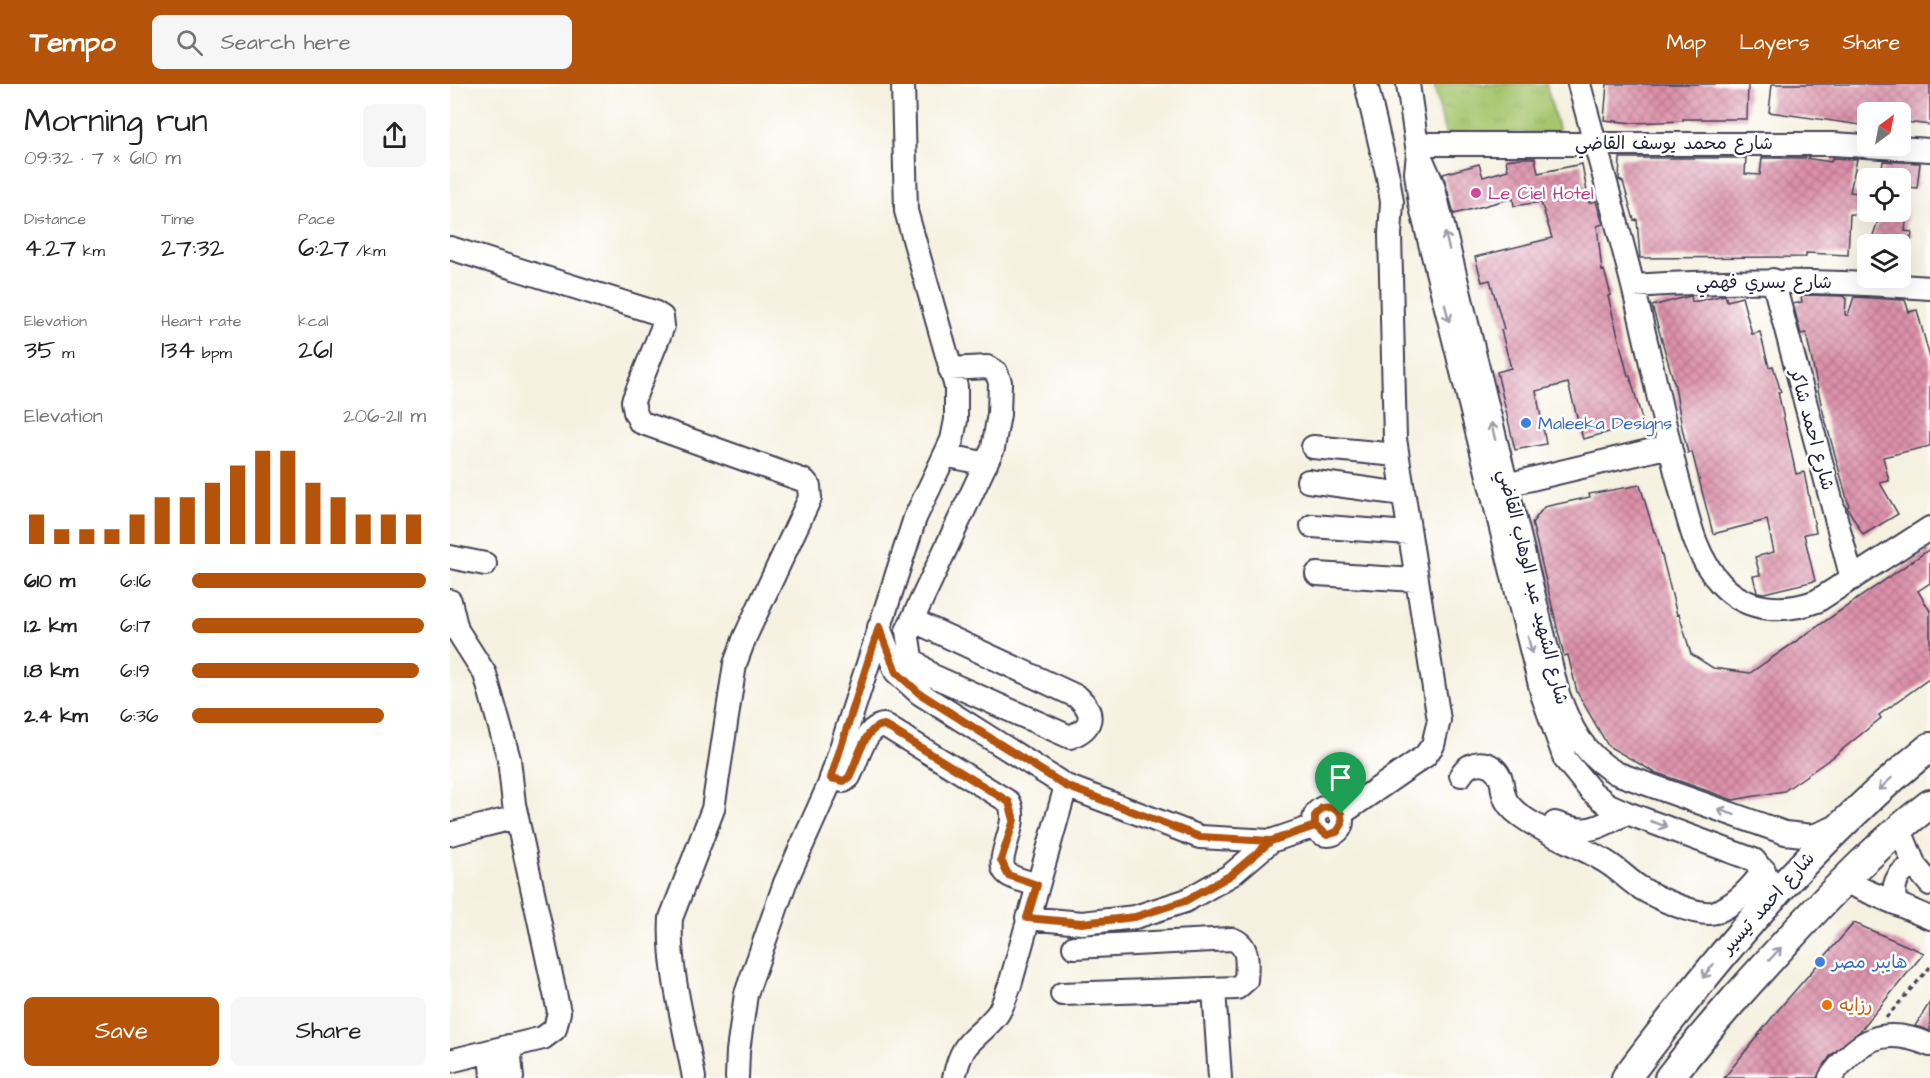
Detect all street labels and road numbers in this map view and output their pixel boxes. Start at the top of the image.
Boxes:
street label: شارع محمد يوسف القاضي [1575,131,1773,159]
street label: شارع يسري فهمي [1696,270,1832,298]
street label: شارع احمد شاكر [1783,365,1840,493]
street label: شارع الشهيد عبد الوهاب القاضي [1489,467,1574,708]
street label: شارع احمد تيسير [1714,847,1821,961]

